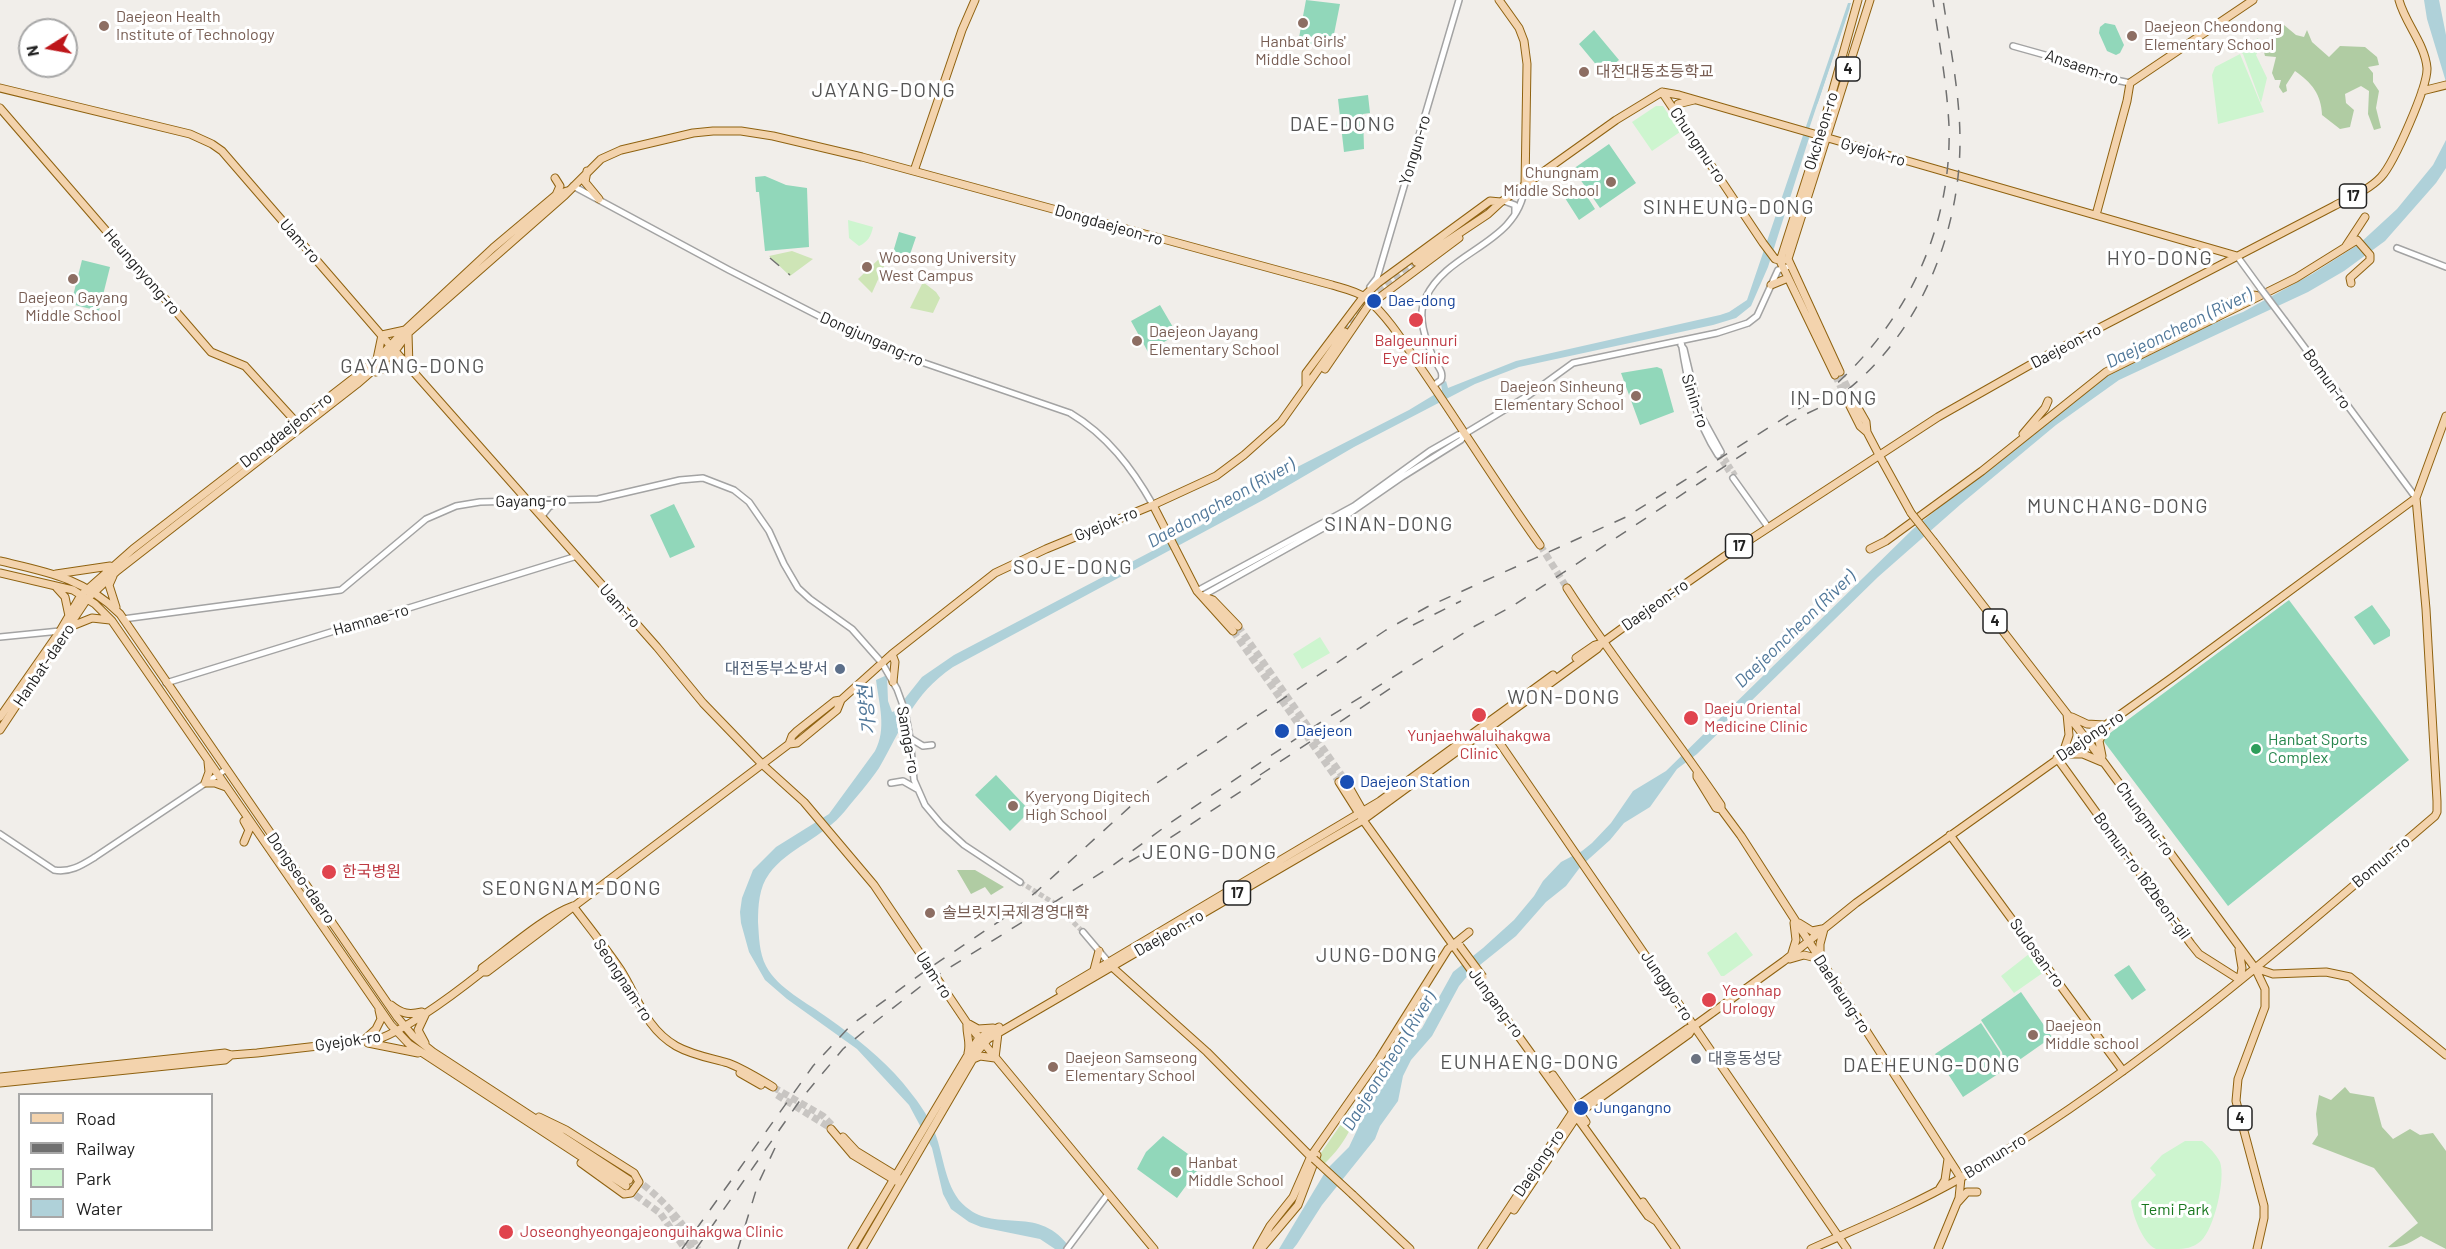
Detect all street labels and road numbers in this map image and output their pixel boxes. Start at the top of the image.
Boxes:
street label: Ansaem-ro [2043,45,2121,89]
road number: 4 [1836,57,1860,81]
street label: Okcheon-ro [1800,89,1842,173]
street label: Chungmu-ro [1666,104,1730,186]
street label: Yongun-ro [1395,113,1435,187]
street label: Gyejok-ro [1838,134,1908,170]
road number: 17 [2340,184,2366,208]
street label: Dongdaejeon-ro [1053,200,1165,250]
street label: Uam-ro [276,215,324,267]
street label: Heungnyong-ro [100,225,184,319]
street label: Dongjungang-ro [817,308,927,370]
street label: Daejeon-ro [2028,319,2104,373]
street label: Bomun-ro [2299,345,2355,413]
street label: Sinin-ro [1677,372,1713,430]
street label: Dongdaejeon-ro [236,388,336,472]
street label: Gayang-ro [495,491,567,511]
street label: Gyejok-ro [1072,503,1140,545]
road number: 17 [1726,534,1752,558]
street label: Daejeon-ro [1618,575,1692,635]
street label: Uam-ro [595,580,645,632]
street label: Hamnae-ro [331,600,411,640]
road number: 4 [1983,609,2007,633]
street label: Hanbat-daero [9,620,79,710]
street label: Samga-ro [893,705,923,775]
street label: Daejong-ro [2053,706,2127,766]
street label: Chungmu-ro [2112,778,2178,860]
street label: Bomun-ro 162beon-gil [2089,809,2195,943]
street label: Dongseo-daero [262,829,340,927]
street label: Bomun-ro [2348,832,2414,892]
road number: 17 [1224,881,1250,905]
street label: Daejeon-ro [1131,905,1207,961]
street label: Sudosan-ro [2006,915,2068,991]
street label: Seongnam-ro [589,935,657,1025]
street label: Junggyo-ro [1637,947,1697,1025]
street label: Uam-ro [912,948,956,1002]
street label: Daeheung-ro [1809,951,1875,1037]
street label: Jungang-ro [1464,965,1528,1041]
street label: Gyejok-ro [314,1027,382,1055]
road number: 4 [2228,1106,2252,1130]
street label: Daejong-ro [1509,1126,1569,1200]
street label: Bomun-ro [1960,1129,2030,1183]

